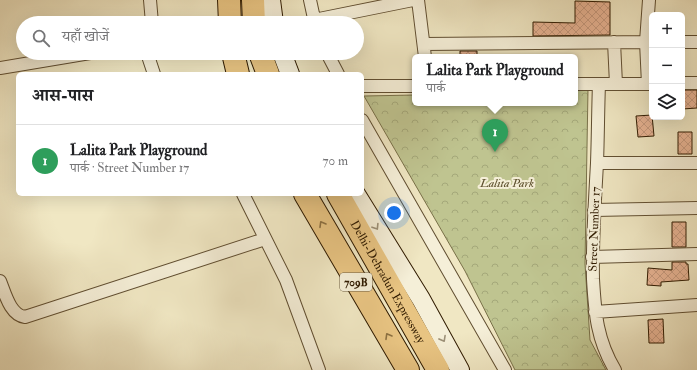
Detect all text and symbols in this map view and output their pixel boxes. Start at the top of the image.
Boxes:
map controls [649,12,685,120]
button: + [649,12,685,48]
search box [16,16,364,60]
icon: search [30,27,52,49]
text: यहाँ खोजें [62,27,109,46]
button: − [649,48,685,84]
popup [412,54,578,106]
text: Lalita Park Playground [426,61,564,80]
text: पार्क [426,80,445,96]
button: layers [649,84,685,120]
text: आस-पास [32,85,93,106]
pin: 1 [482,119,508,152]
text: Lalita Park Playground [70,141,207,160]
text: 1 [43,153,47,169]
text: 70 m [323,153,348,169]
text: पार्क · Street Number 17 [70,160,189,176]
park label: Lalita Park [479,176,534,191]
street label: Street Number 17 [586,186,603,272]
your location [384,203,404,223]
street label: Delhi-Dehradun Expressway [347,218,429,347]
one-way arrow [320,221,327,228]
one-way arrow [372,223,379,230]
road number: 709B [340,273,372,291]
one-way arrow [385,333,392,340]
one-way arrow [438,335,445,342]

